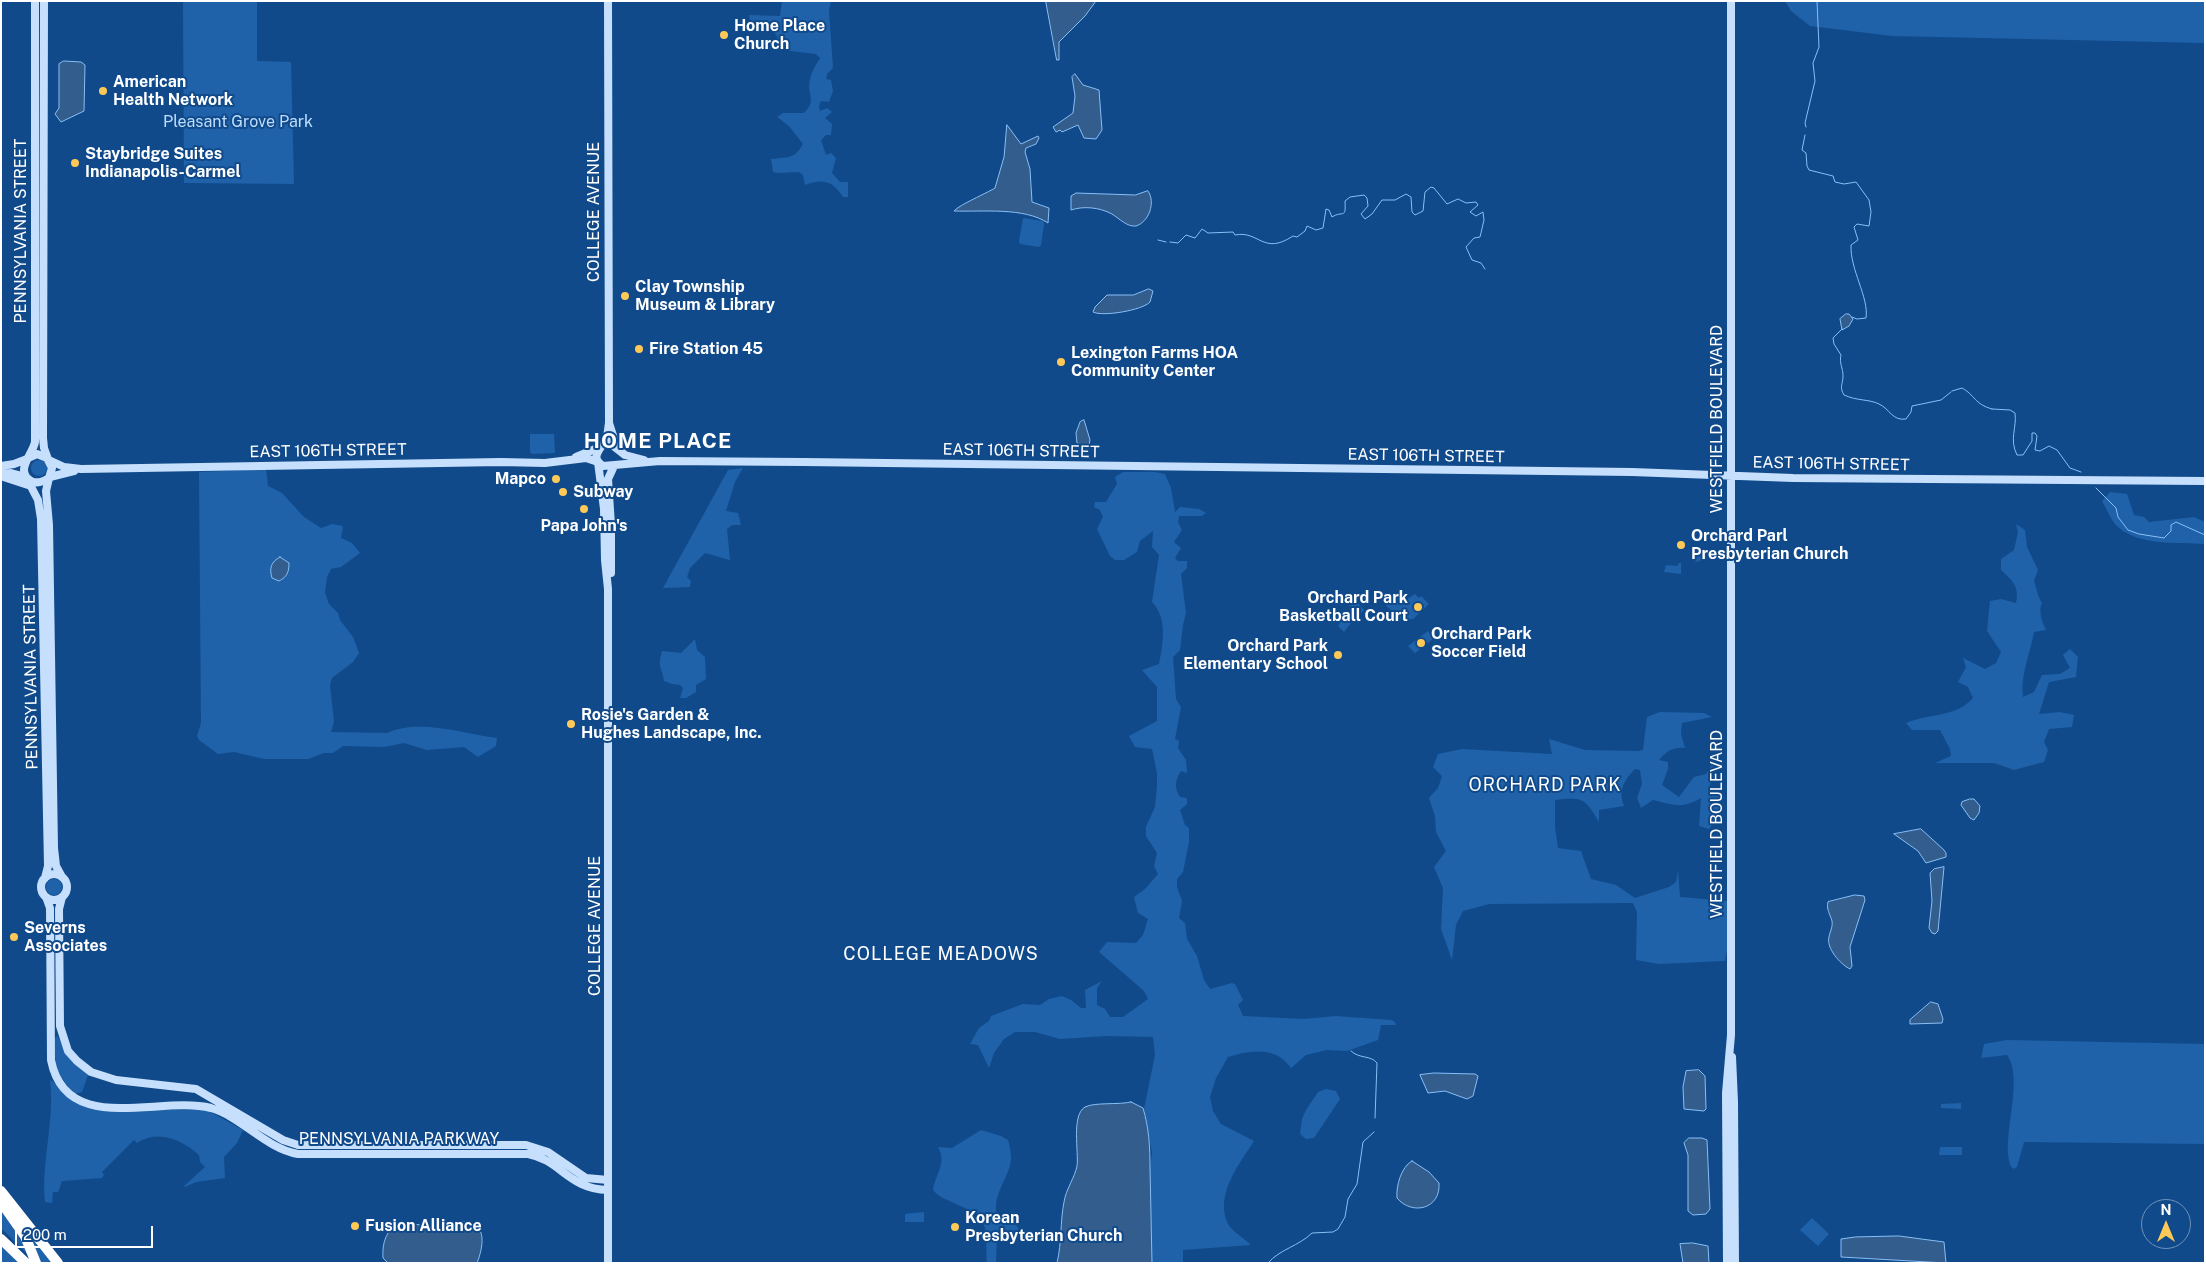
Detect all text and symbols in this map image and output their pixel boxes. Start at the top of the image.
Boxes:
place label: Home Place Church [734,16,825,54]
marker: Home Place Church [718,29,730,41]
place label: American Health Network [113,72,233,110]
marker: American Health Network [97,85,109,97]
park label: Pleasant Grove Park [163,112,313,132]
street label: PENNSYLVANIA STREET [11,138,31,324]
street label: COLLEGE AVENUE [584,142,604,282]
place label: Staybridge Suites Indianapolis-Carmel [85,144,241,182]
marker: Staybridge Suites Indianapolis-Carmel [69,157,81,169]
place label: Clay Township Museum & Library [635,277,775,315]
marker: Clay Township Museum & Library [619,290,631,302]
street label: WESTFIELD BOULEVARD [1707,325,1727,513]
place label: Fire Station 45 [649,339,763,359]
marker: Fire Station 45 [633,343,645,355]
place label: Lexington Farms HOA Community Center [1071,343,1238,381]
marker: Lexington Farms HOA Community Center [1055,356,1067,368]
district label: HOME PLACE [582,429,734,455]
street label: EAST 106TH STREET [249,440,407,462]
street label: EAST 106TH STREET [942,440,1100,462]
street label: EAST 106TH STREET [1347,445,1505,467]
street label: EAST 106TH STREET [1752,453,1910,475]
place label: Mapco [495,469,546,489]
marker: Mapco [550,473,562,485]
place label: Subway [573,482,633,502]
marker: Subway [557,486,569,498]
marker: Papa John's [578,503,590,515]
place label: Papa John's [540,516,628,536]
place label: Orchard Parl Presbyterian Church [1691,526,1848,564]
marker: Orchard Parl Presbyterian Church [1675,539,1687,551]
street label: PENNSYLVANIA STREET [20,584,42,770]
place label: Orchard Park Basketball Court [1279,588,1408,626]
marker: Orchard Park Basketball Court [1412,601,1424,613]
place label: Orchard Park Soccer Field [1431,624,1532,662]
place label: Orchard Park Elementary School [1183,636,1328,674]
marker: Orchard Park Soccer Field [1415,637,1427,649]
marker: Orchard Park Elementary School [1332,649,1344,661]
place label: Rosie's Garden & Hughes Landscape, Inc. [581,705,762,743]
marker: Rosie's Garden & Hughes Landscape, Inc. [565,718,577,730]
street label: WESTFIELD BOULEVARD [1707,730,1727,918]
district label: ORCHARD PARK [1467,774,1623,796]
street label: COLLEGE AVENUE [585,856,605,996]
place label: Severns Associates [24,918,107,956]
marker: Severns Associates [8,931,20,943]
district label: COLLEGE MEADOWS [841,943,1041,965]
street label: PENNSYLVANIA PARKWAY [299,1129,499,1149]
north arrow [2141,1199,2191,1249]
text: N [2161,1202,2171,1218]
place label: Korean Presbyterian Church [965,1208,1122,1246]
scale bar [18,1216,155,1248]
place label: Fusion Alliance [365,1216,482,1236]
marker: Fusion Alliance [349,1220,361,1232]
marker: Korean Presbyterian Church [949,1221,961,1233]
text: 200 m [23,1226,67,1243]

